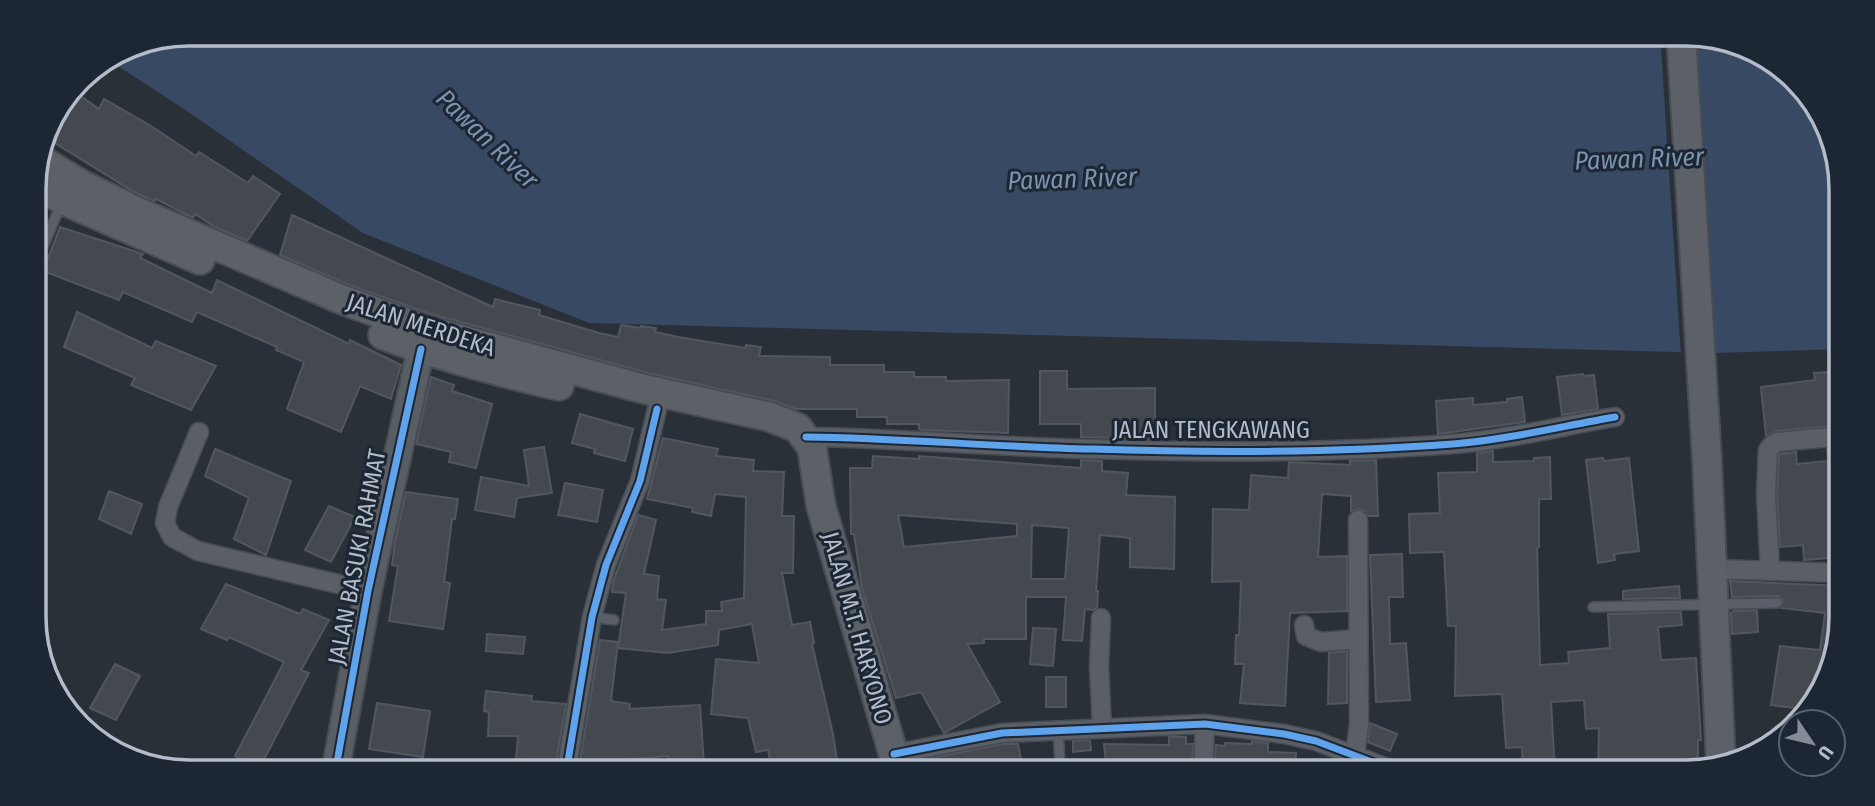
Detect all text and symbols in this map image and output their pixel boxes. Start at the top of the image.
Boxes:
water label: Pawan River [430,83,545,196]
water label: Pawan River [1574,141,1705,177]
water label: Pawan River [1007,161,1138,197]
street label: JALAN MERDEKA [343,288,499,362]
street label: JALAN TENGKAWANG [1112,416,1310,444]
street label: JALAN BASUKI RAHMAT [322,447,392,667]
street label: JALAN M.T. HARYONO [816,528,898,728]
north arrow [1777,708,1847,778]
text: U [1813,741,1838,764]

